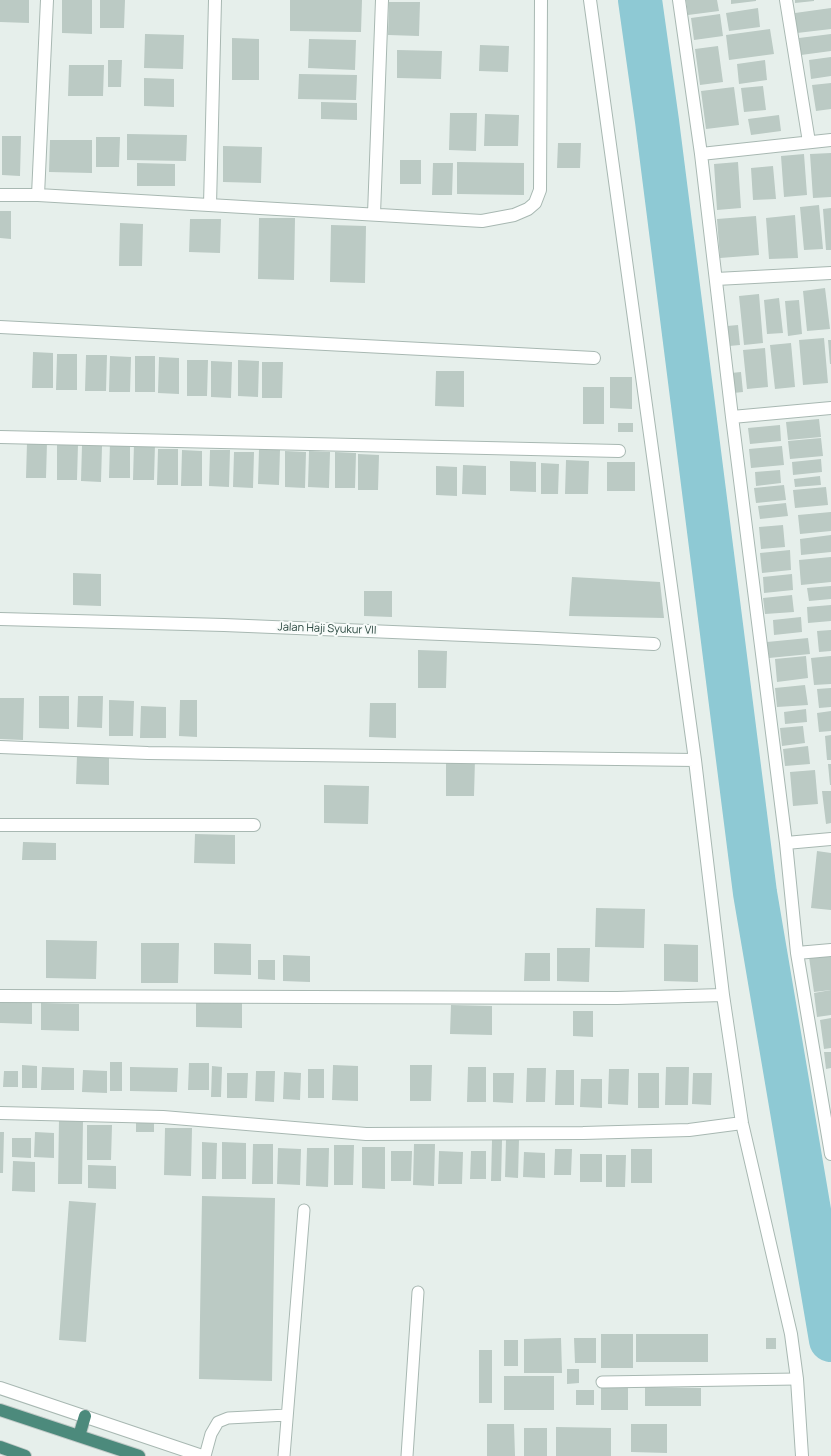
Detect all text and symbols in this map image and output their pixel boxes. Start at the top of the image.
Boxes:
street label: Jalan Haji Syukur VII [277,621,377,637]

